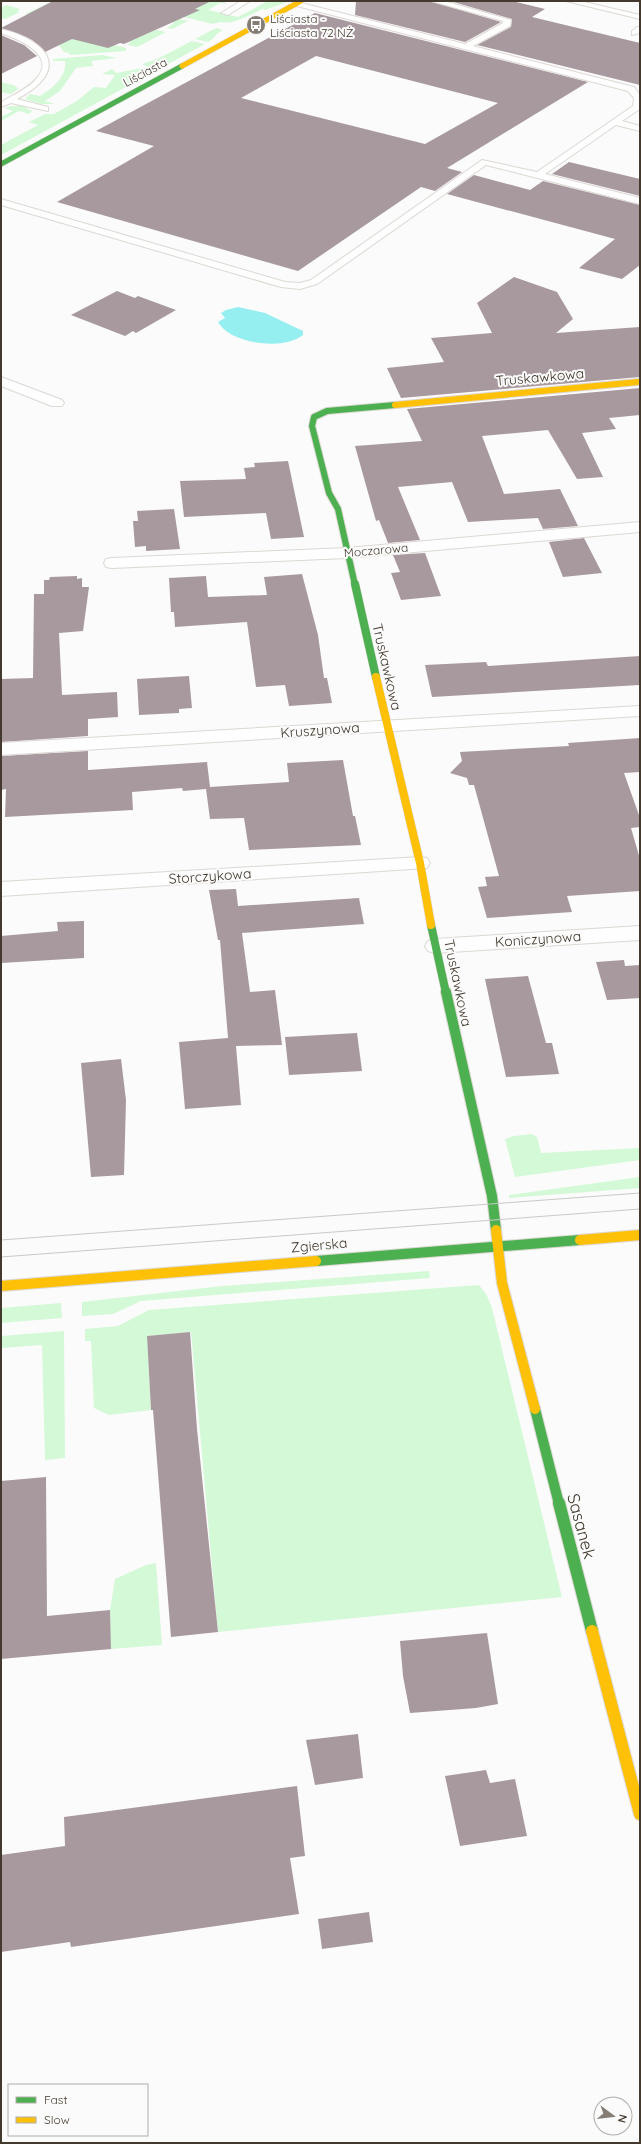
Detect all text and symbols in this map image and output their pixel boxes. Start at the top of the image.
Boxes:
place label: Liściasta - Liściasta 72 NŻ [270,11,354,40]
bus stop icon: Liściasta - Liściasta 72 NŻ [245,14,267,36]
street label: Liściasta [120,54,170,90]
street label: Truskawkowa [495,364,585,390]
street label: Moczarowa [343,540,409,560]
street label: Truskawkowa [368,622,406,712]
street label: Kruszynowa [280,718,360,742]
street label: Storczykowa [168,864,252,888]
street label: Koniczynowa [494,927,582,951]
street label: Truskawkowa [440,938,476,1028]
street label: Zgierska [290,1234,348,1256]
street label: Sasanek [563,1491,601,1561]
legend [8,2084,148,2136]
text: Fast [44,2092,68,2107]
north arrow [593,2096,633,2136]
text: Slow [44,2112,70,2127]
text: N [615,2113,630,2124]

